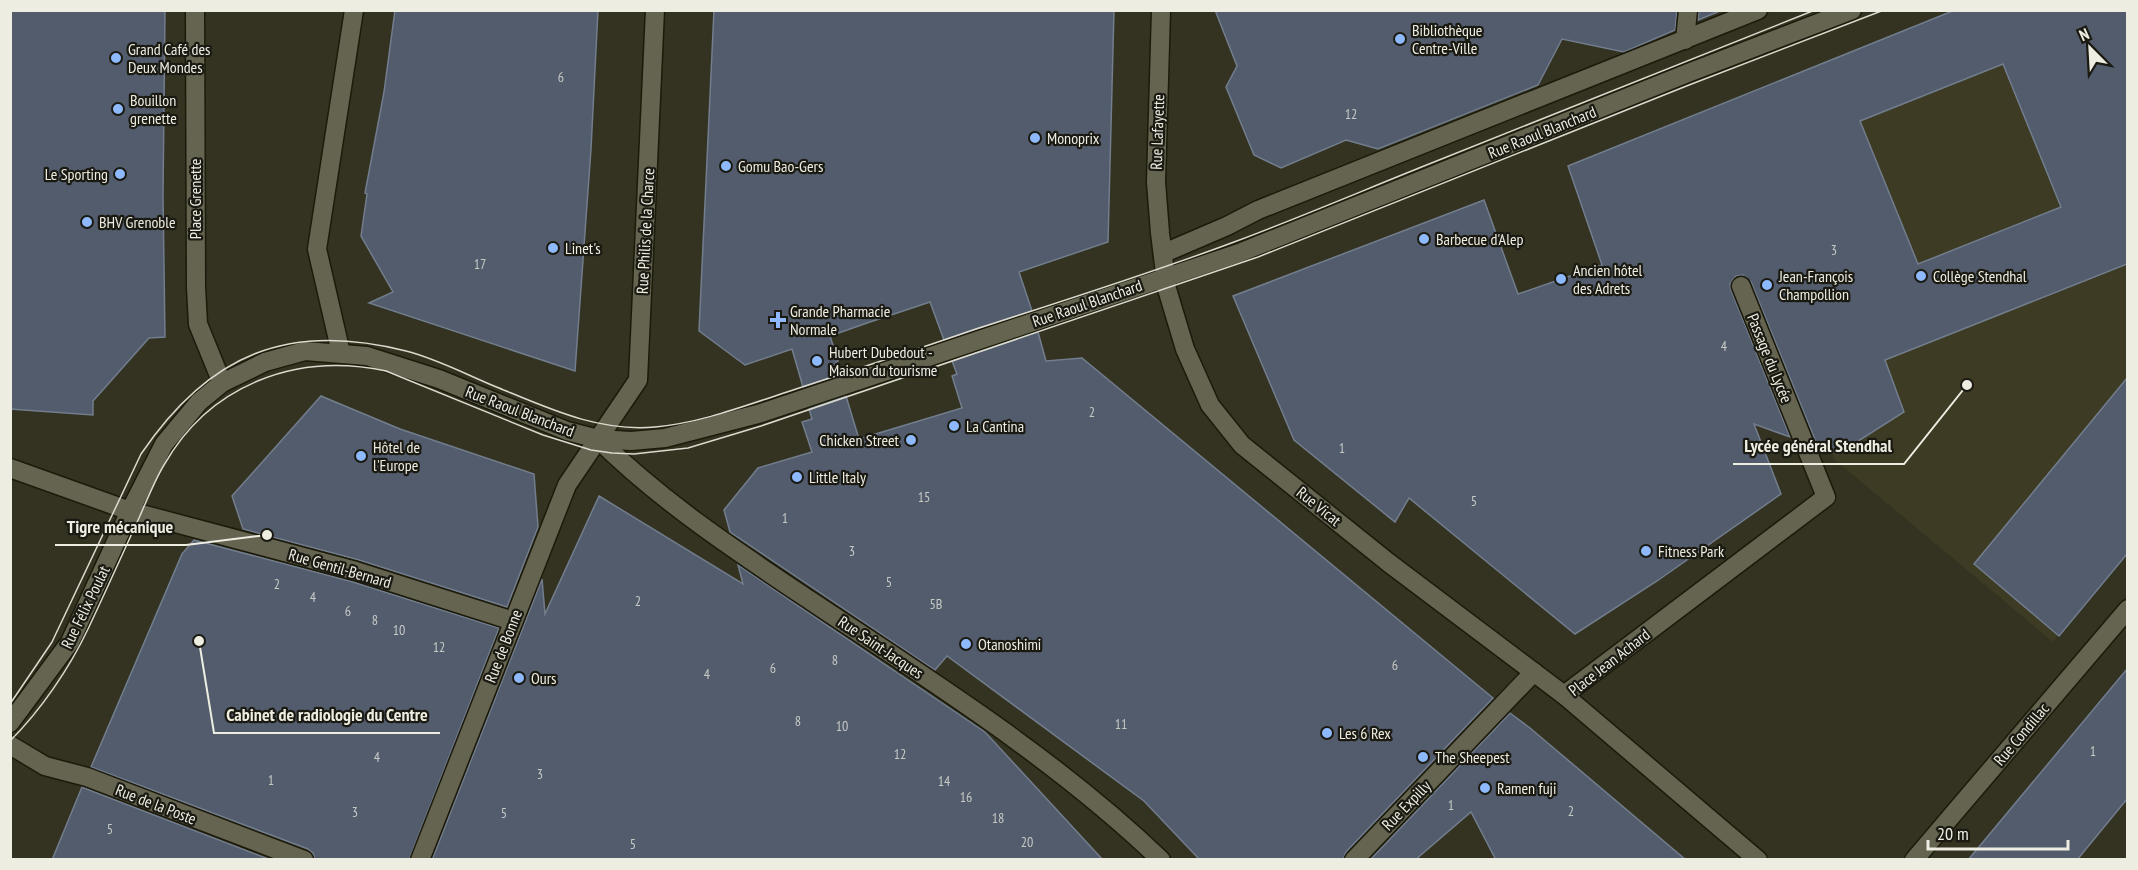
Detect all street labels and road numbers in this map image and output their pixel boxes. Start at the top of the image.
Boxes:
street label: Rue Lafayette [1146,94,1168,170]
street label: Rue Raoul Blanchard [1485,101,1599,163]
street label: Place Grenette [185,159,205,239]
street label: Rue Philis de la Charce [632,168,658,294]
street label: Rue Raoul Blanchard [1029,275,1145,331]
street label: Passage du Lycée [1743,310,1797,406]
street label: Rue Raoul Blanchard [463,381,577,441]
street label: Rue Vicat [1293,482,1346,530]
street label: Rue Gentil-Bernard [286,544,394,592]
street label: Rue Félix Poulat [56,562,114,652]
street label: Rue de Bonne [480,607,526,685]
street label: Rue Saint-Jacques [835,611,927,683]
street label: Place Jean Achard [1564,624,1654,700]
street label: Rue Condillac [1989,698,2053,769]
street label: Rue Expilly [1377,776,1435,834]
street label: Rue de la Poste [113,779,199,829]

